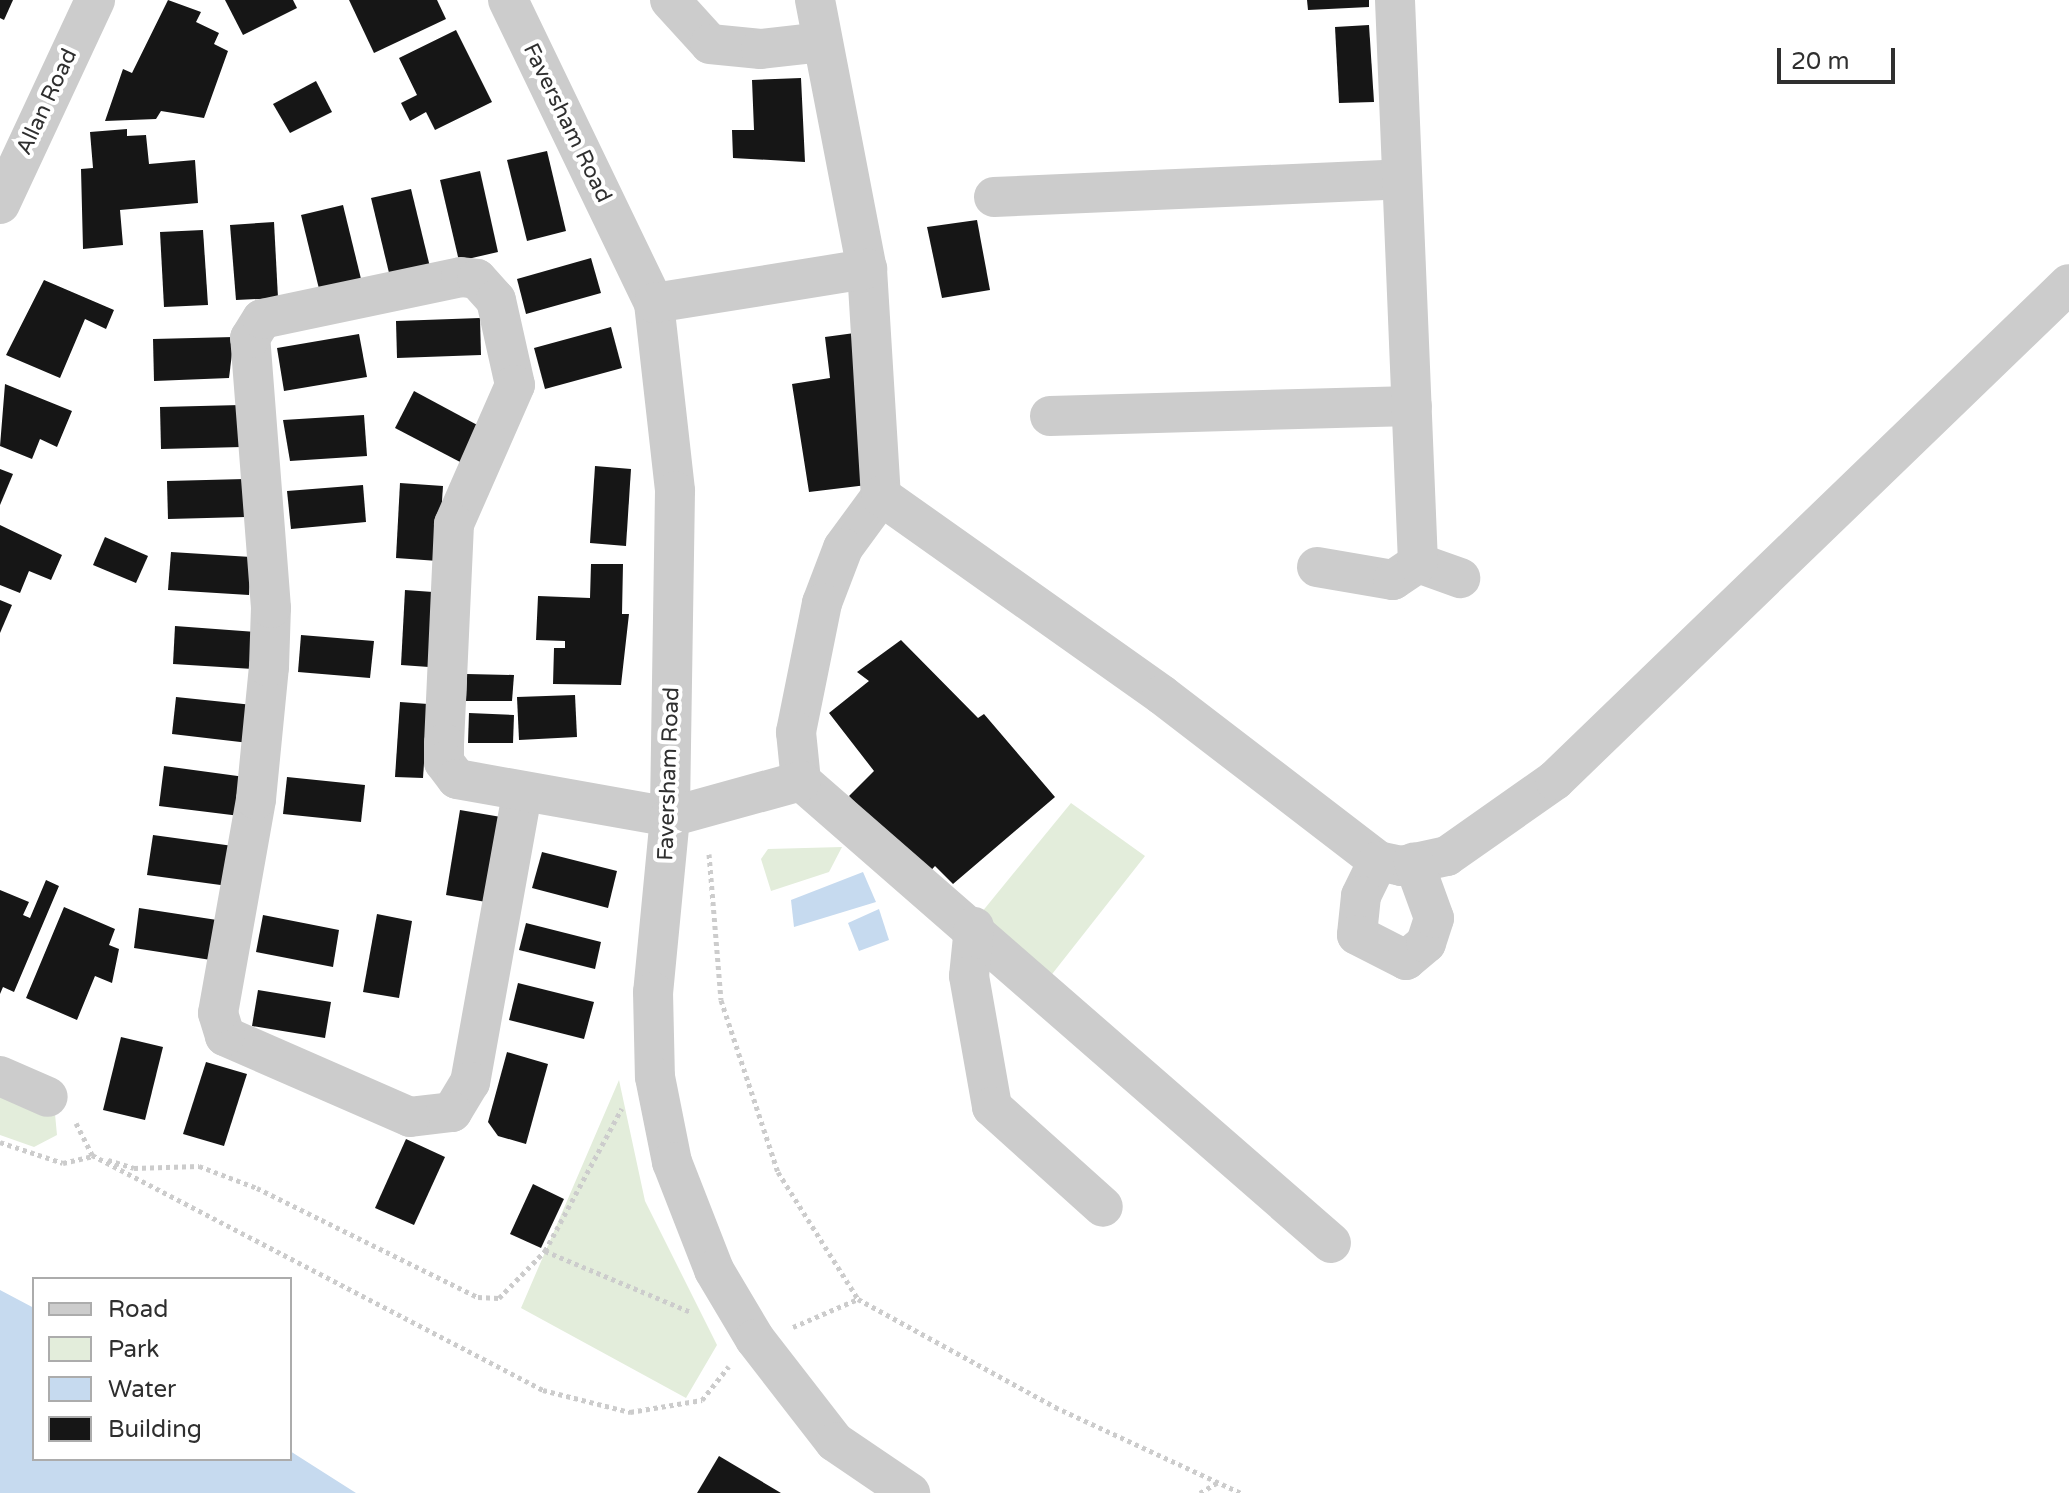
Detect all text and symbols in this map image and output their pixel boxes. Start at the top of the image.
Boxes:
scale bar [1781,32,1899,82]
street label: Faversham Road [517,39,617,207]
street label: Allan Road [11,45,83,159]
text: 20 m [1791,47,1849,76]
street label: Faversham Road [653,687,685,861]
legend [32,1277,292,1461]
text: Road [108,1295,168,1324]
text: Park [108,1335,159,1364]
text: Water [108,1375,176,1404]
text: Building [108,1415,202,1444]

